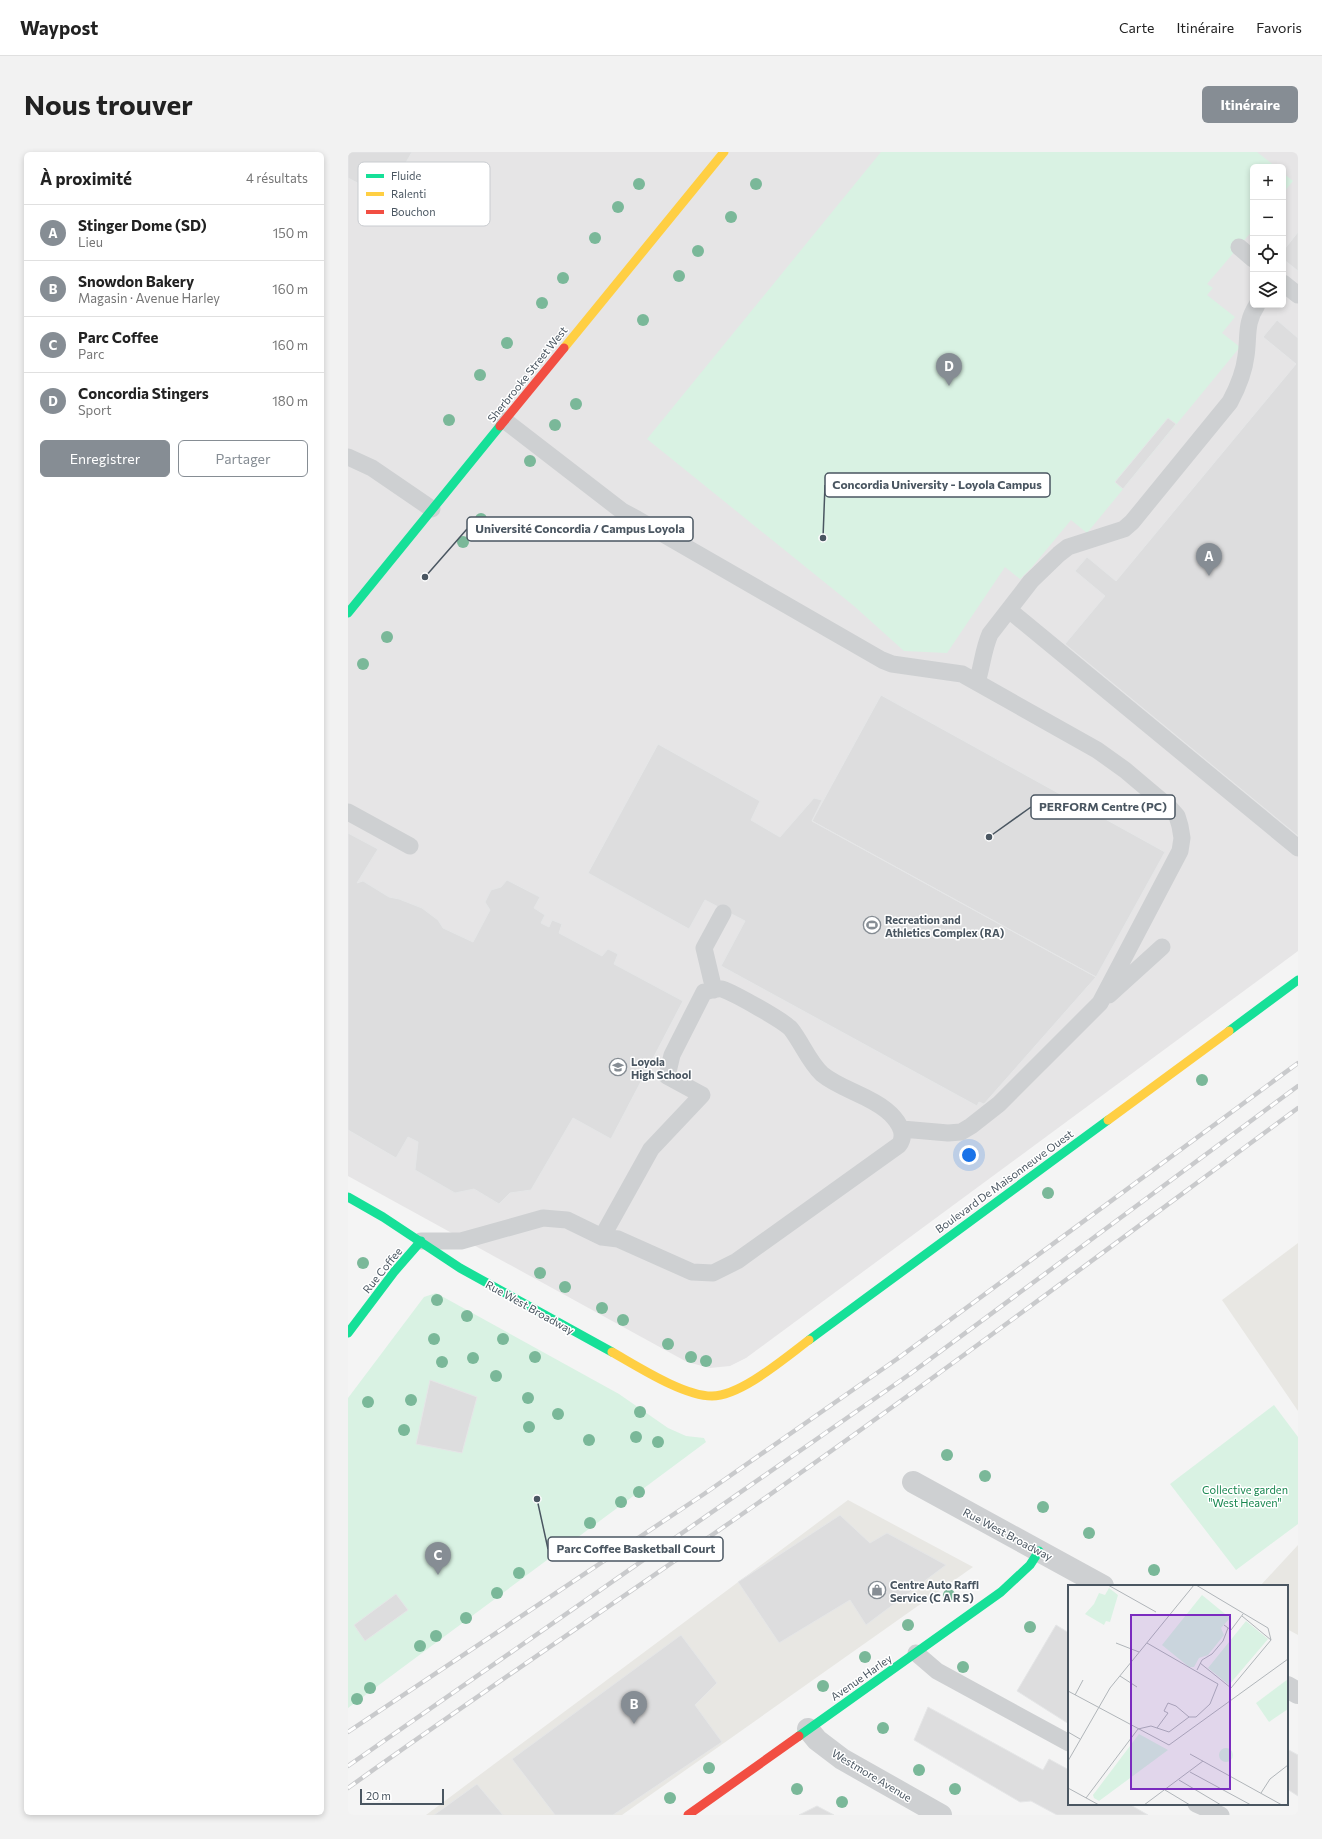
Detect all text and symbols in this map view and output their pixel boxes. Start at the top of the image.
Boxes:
text: Waypost [20,16,98,39]
text: Carte [1119,19,1154,36]
text: Itinéraire [1176,19,1234,36]
text: Favoris [1256,19,1302,36]
button: Itinéraire [1202,86,1298,123]
text: Nous trouver [24,87,193,121]
legend [358,162,490,226]
map controls [1250,164,1286,308]
button: + [1250,164,1286,200]
text: À proximité [40,168,132,189]
text: Fluide [391,169,421,182]
text: 4 résultats [246,170,308,186]
text: Ralenti [391,187,427,200]
button: − [1250,200,1286,236]
text: Bouchon [391,205,435,218]
text: Stinger Dome (SD) [78,216,207,234]
text: A [48,225,58,241]
text: 150 m [273,225,308,241]
text: Lieu [78,234,103,250]
button: locate [1250,236,1286,272]
text: Snowdon Bakery [78,272,194,290]
button: layers [1250,272,1286,308]
text: B [49,281,57,297]
text: 160 m [272,281,308,297]
text: Magasin · Avenue Harley [78,290,220,306]
street label: Sherbrooke Street West [484,323,570,424]
text: Parc Coffee [78,328,158,346]
text: C [49,337,57,353]
text: 160 m [272,337,308,353]
text: Parc [78,346,104,362]
pin: D [936,353,962,386]
text: Concordia Stingers [78,384,209,402]
text: D [48,393,58,409]
text: 180 m [272,393,308,409]
text: Sport [78,402,112,418]
button: Enregistrer [40,440,170,477]
button: Partager [178,440,308,477]
callout: Concordia University - Loyola Campus [825,473,1050,497]
text: Concordia University - Loyola Campus [832,477,1042,491]
callout: Université Concordia / Campus Loyola [467,517,693,541]
text: Université Concordia / Campus Loyola [475,521,685,535]
pin: A [1196,543,1222,576]
callout: PERFORM Centre (PC) [1031,795,1175,819]
text: PERFORM Centre (PC) [1039,799,1167,813]
place label: Recreation and Athletics Complex (RA) [885,913,1005,939]
sports icon: Recreation and Athletics Complex (RA) [862,915,882,935]
place label: Loyola High School [631,1055,691,1081]
school or university icon: Loyola High School [608,1057,628,1077]
street label: Boulevard De Maisonneuve Ouest [933,1126,1076,1235]
your location [959,1145,979,1165]
street label: Rue Coffee [360,1244,405,1296]
street label: Rue West Broadway [483,1277,577,1337]
park label: Collective garden "West Heaven" [1202,1483,1288,1509]
street label: Rue West Broadway [961,1505,1055,1563]
callout: Parc Coffee Basketball Court [548,1537,723,1561]
text: Parc Coffee Basketball Court [557,1541,715,1555]
pin: C [425,1542,451,1575]
place label: Centre Auto Raffi Service (C A R S) [890,1578,979,1604]
shop icon: Centre Auto Raffi Service (C A R S) [867,1580,887,1600]
inset map [1068,1585,1288,1805]
street label: Avenue Harley [828,1651,894,1703]
pin: B [621,1691,647,1724]
street label: Westmore Avenue [830,1746,914,1804]
scale bar [360,1787,444,1806]
text: 20 m [366,1789,391,1802]

